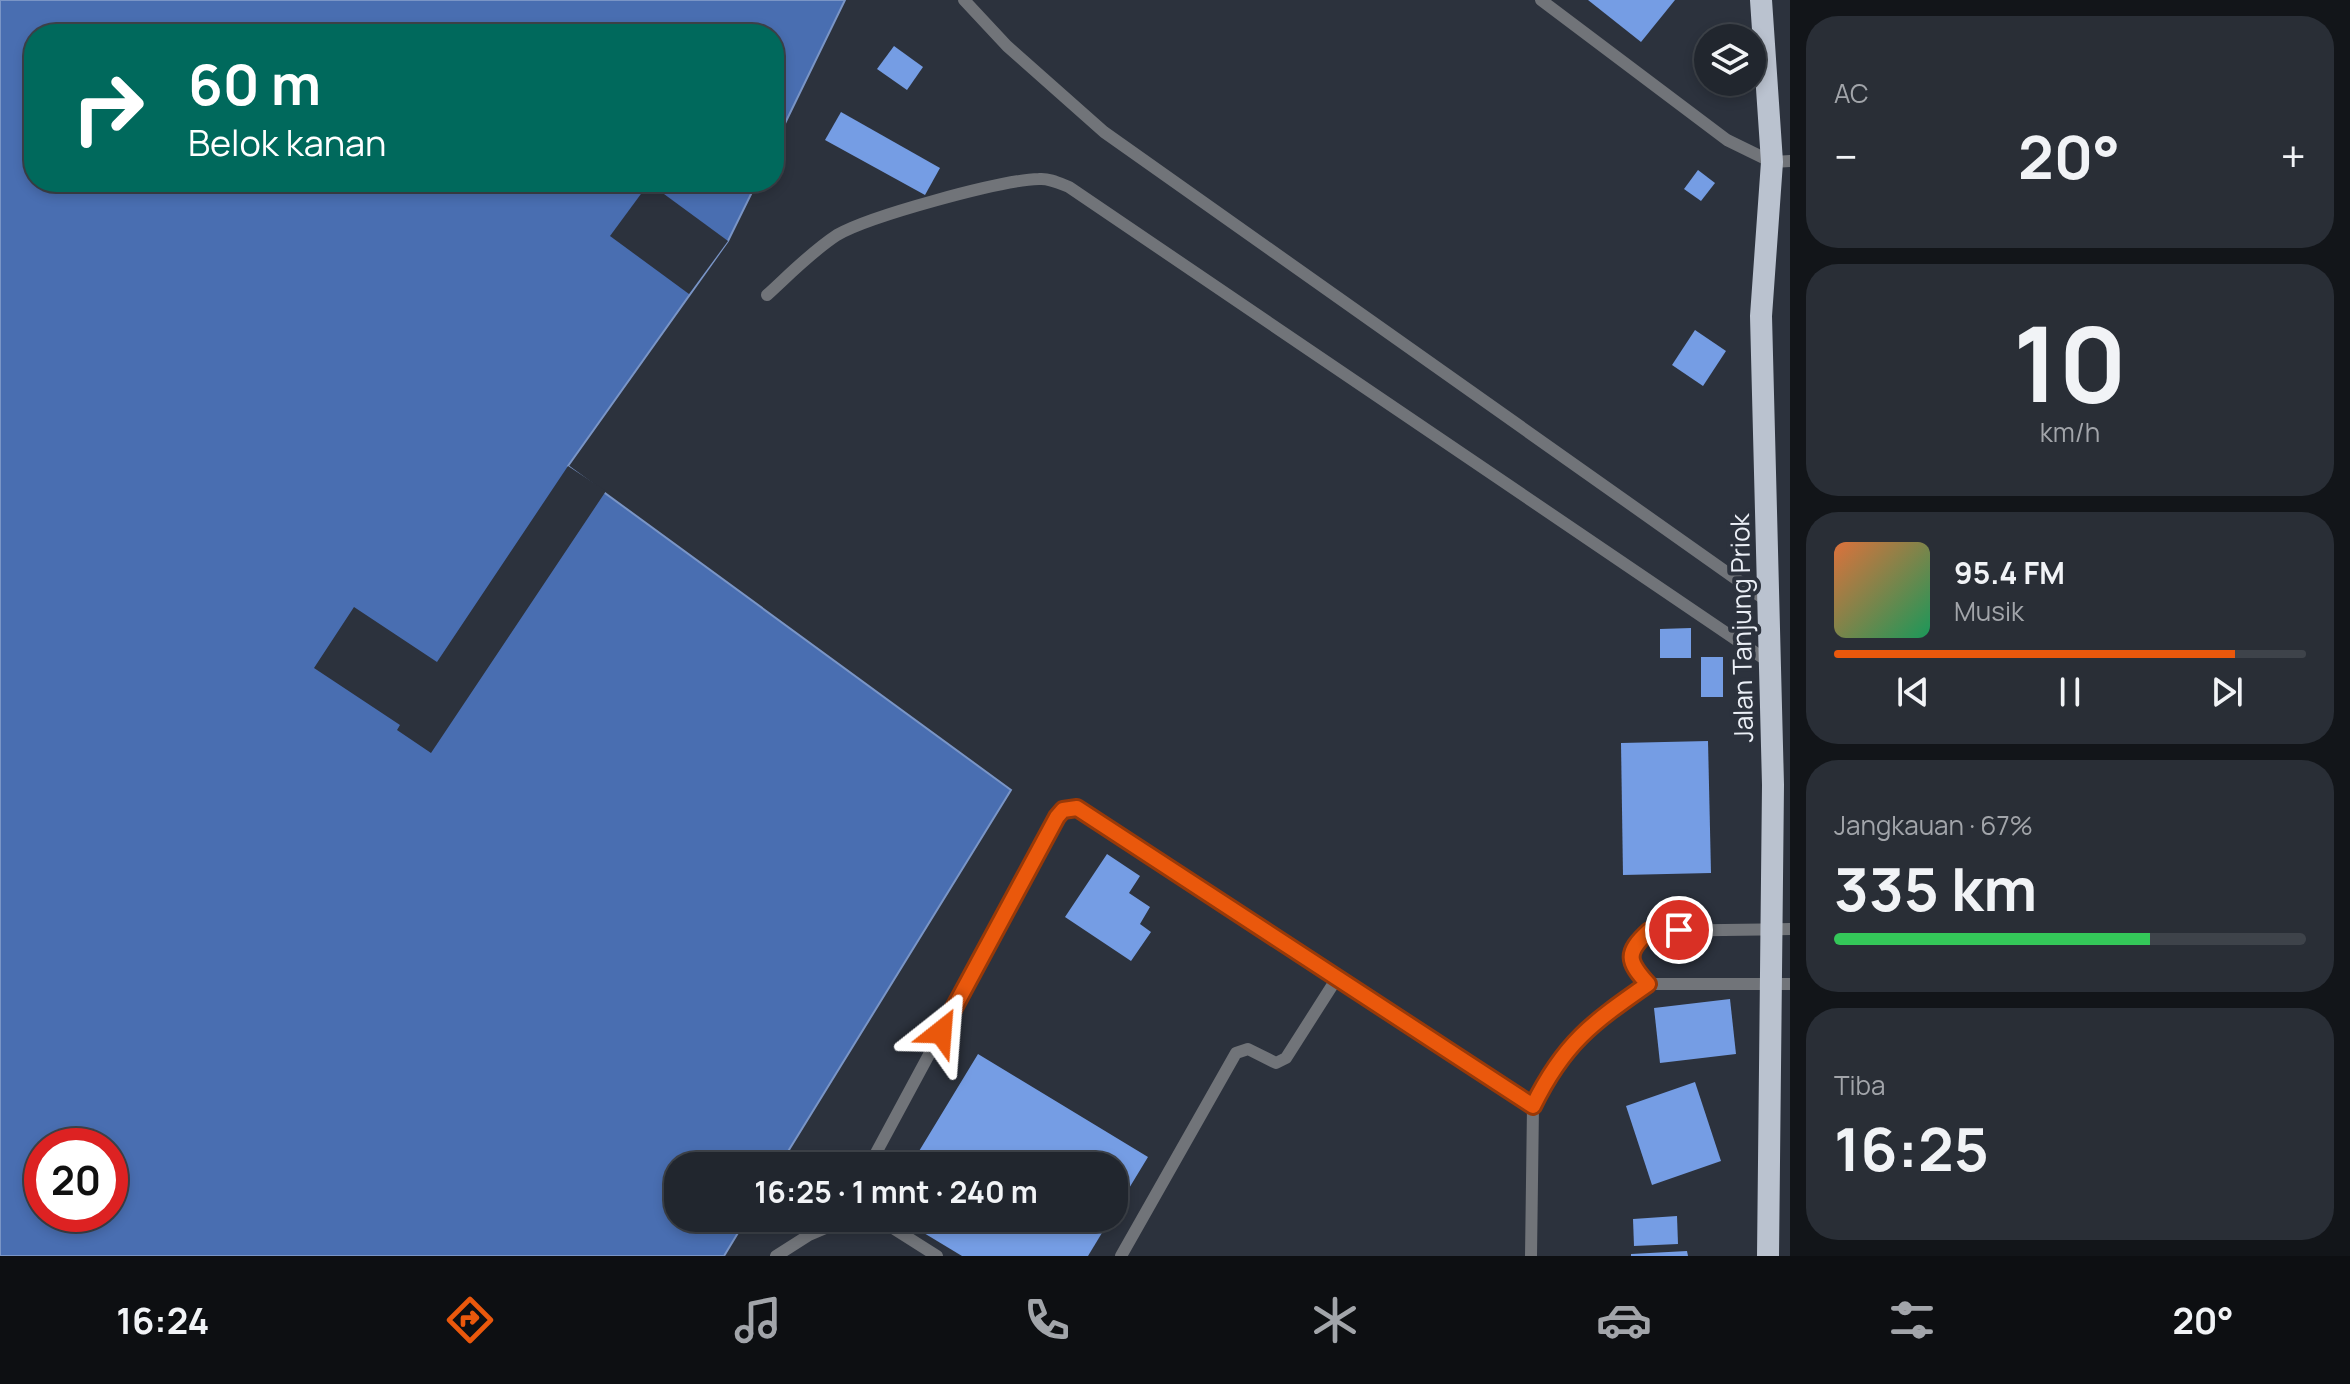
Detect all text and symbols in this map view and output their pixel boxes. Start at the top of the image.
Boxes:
map controls [1694,24,1766,96]
button: layers [1694,24,1766,96]
text: 60 m [188,45,321,122]
icon: right [56,56,160,160]
text: AC [1834,75,1869,111]
text: 20° [2018,115,2120,197]
text: Belok kanan [188,118,387,167]
text: − [1834,126,1858,186]
text: + [2281,126,2306,186]
text: 10 [2013,291,2127,433]
text: km/h [2040,414,2100,450]
street label: Jalan Tanjung Priok [1721,512,1761,743]
text: 95.4 FM [1954,552,2065,593]
text: Musik [1954,593,2024,629]
icon: previous [1891,670,1935,714]
icon: pause [2048,670,2092,714]
icon: next [2205,670,2249,714]
text: Jangkauan · 67% [1834,807,2033,843]
text: 335 km [1834,847,2037,929]
pin [1645,896,1713,964]
icon: arrive [1657,908,1701,952]
position arrow [899,990,983,1074]
text: Tiba [1834,1067,1885,1103]
text: 16:25 [1834,1107,1989,1189]
speed limit sign: 20 [24,1128,128,1232]
text: 16:25 · 1 mnt · 240 m [754,1171,1038,1212]
icon: directions [442,1292,498,1348]
icon: music [730,1292,786,1348]
icon: phone [1019,1292,1075,1348]
icon: climate [1307,1292,1363,1348]
icon: car [1596,1292,1652,1348]
icon: filters [1884,1292,1940,1348]
text: 16:24 [116,1296,209,1345]
text: 20° [2172,1296,2234,1345]

